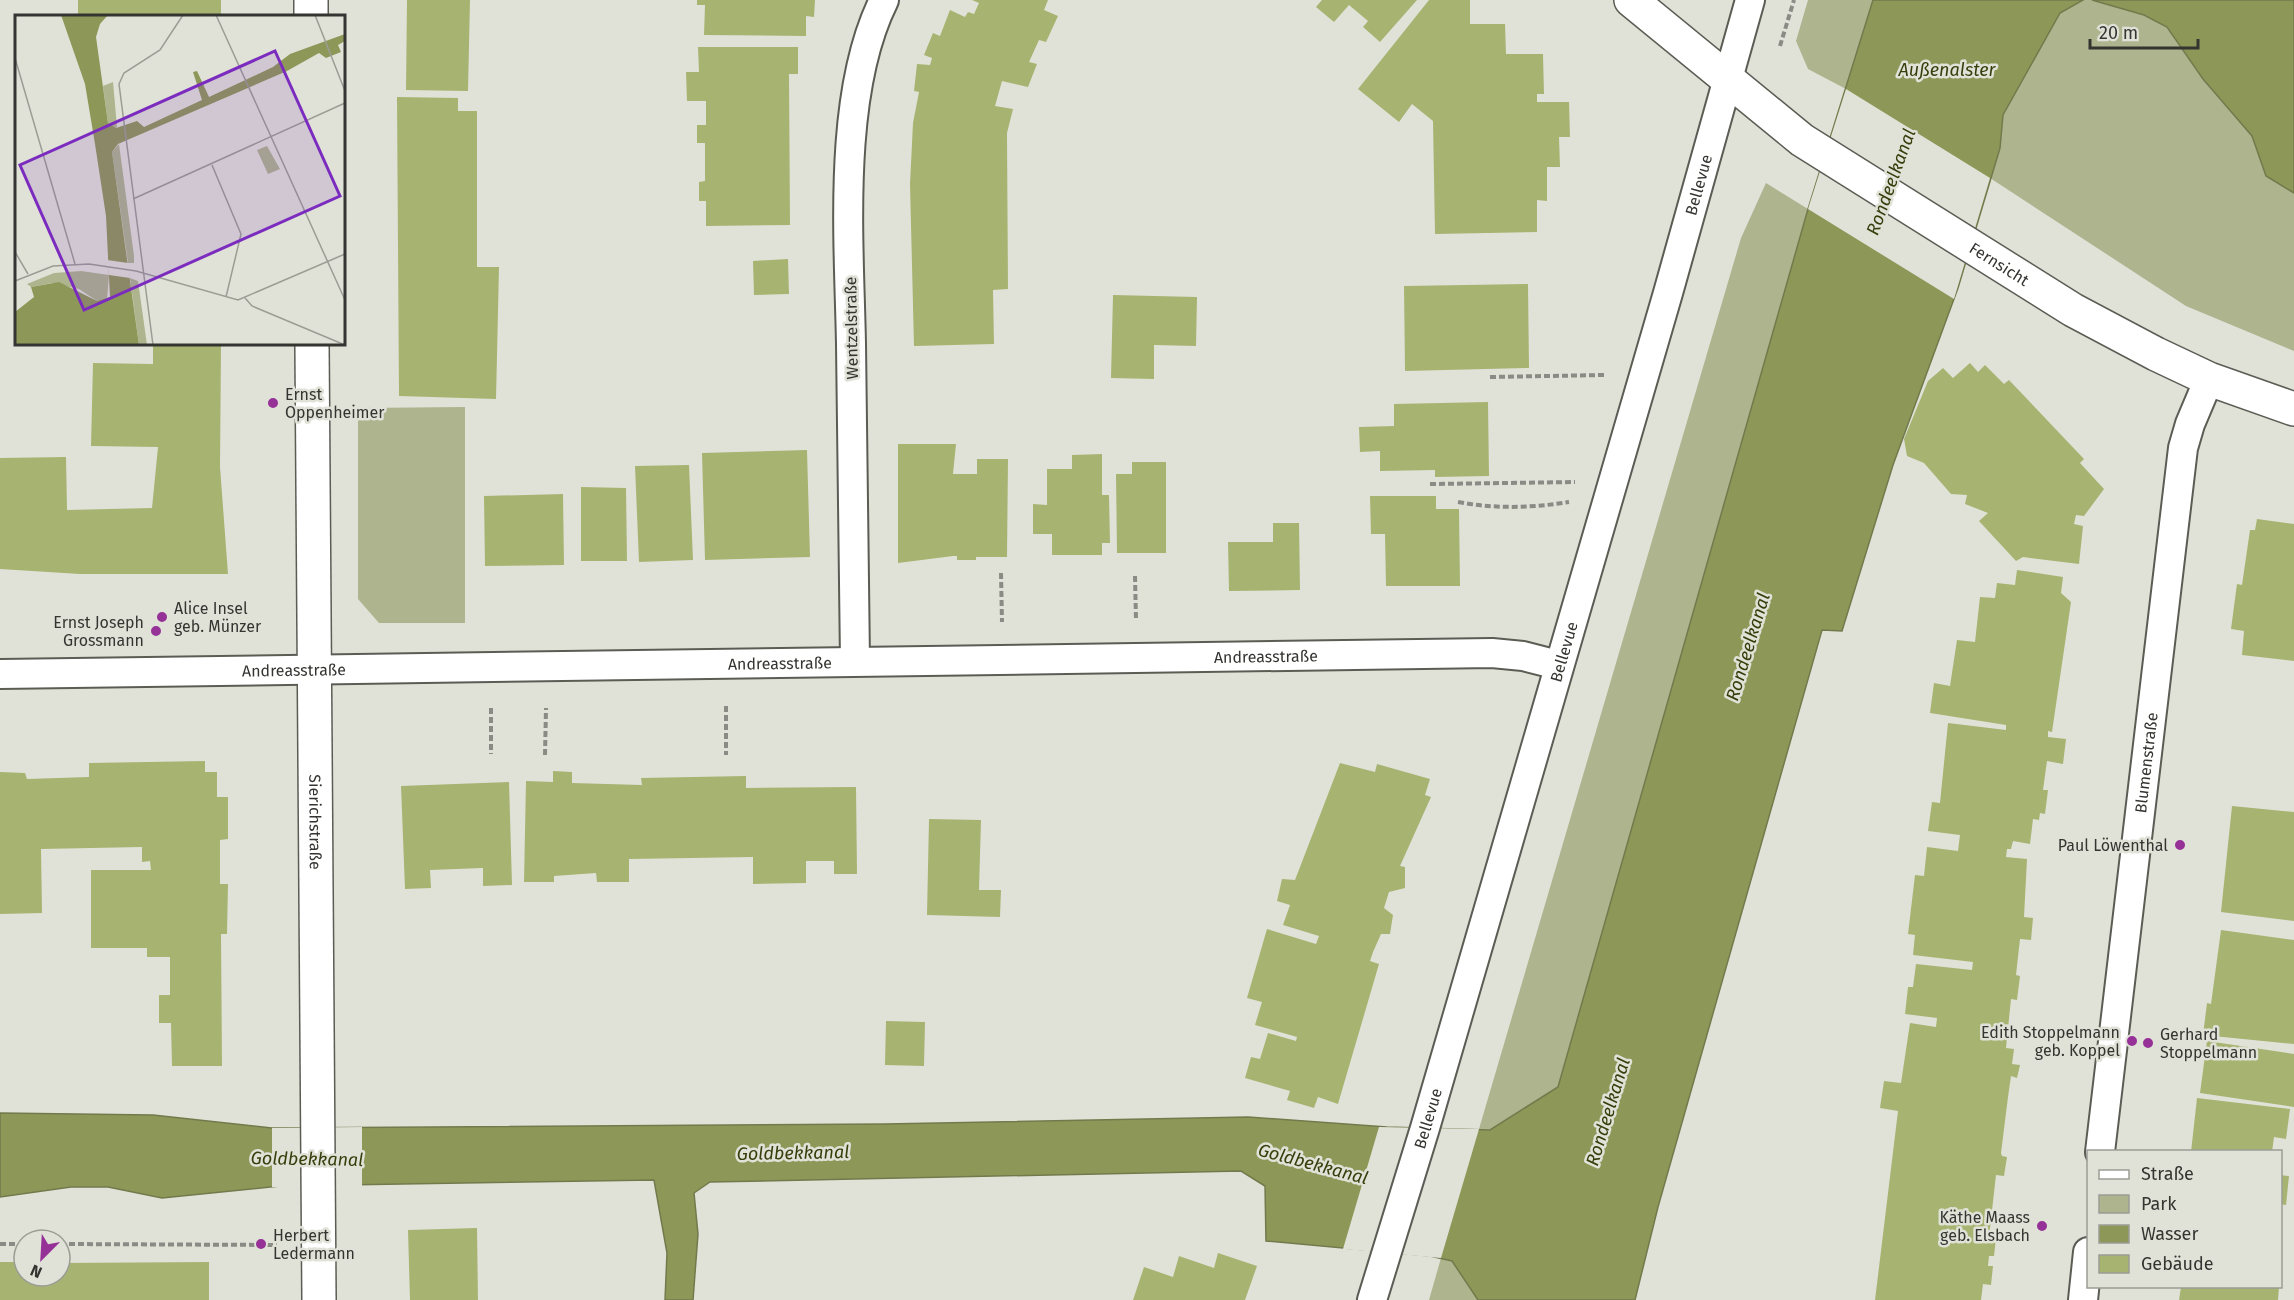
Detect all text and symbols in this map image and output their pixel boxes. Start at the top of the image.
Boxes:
scale bar [2090,12,2198,50]
inset map [15,15,345,345]
text: 20 m [2099,22,2138,44]
water label: Außenalster [1898,59,1997,81]
water label: Rondeelkanal [1862,126,1920,238]
street label: Bellevue [1681,152,1716,218]
street label: Fernsicht [1966,239,2032,290]
street label: Wentzelstraße [841,276,862,380]
place label: Ernst Oppenheimer [285,385,385,422]
marker: Ernst Oppenheimer [266,396,280,410]
water label: Rondeelkanal [1721,590,1775,704]
place label: Alice Insel geb. Münzer [174,599,262,636]
marker: Alice Insel geb. Münzer [155,610,169,624]
place label: Ernst Joseph Grossmann [53,613,144,650]
street label: Bellevue [1546,619,1582,684]
marker: Ernst Joseph Grossmann [149,624,163,638]
street label: Andreasstraße [1214,646,1318,667]
street label: Andreasstraße [728,653,832,674]
street label: Andreasstraße [242,660,346,681]
street label: Blumenstraße [2131,711,2162,814]
street label: Sierichstraße [305,774,325,870]
place label: Paul Löwenthal [2058,836,2168,855]
marker: Paul Löwenthal [2173,838,2187,852]
place label: Edith Stoppelmann geb. Koppel [1981,1023,2120,1060]
place label: Gerhard Stoppelmann [2160,1025,2257,1062]
marker: Edith Stoppelmann geb. Koppel [2125,1034,2139,1048]
marker: Gerhard Stoppelmann [2141,1036,2155,1050]
water label: Rondeelkanal [1581,1055,1635,1169]
street label: Bellevue [1410,1086,1446,1151]
water label: Goldbekkanal [1256,1139,1370,1189]
water label: Goldbekkanal [736,1141,850,1165]
water label: Goldbekkanal [250,1147,364,1171]
legend [2087,1150,2282,1288]
text: Straße [2141,1163,2194,1185]
text: Park [2141,1193,2177,1215]
place label: Käthe Maass geb. Elsbach [1939,1208,2030,1245]
marker: Käthe Maass geb. Elsbach [2035,1219,2049,1233]
text: Wasser [2141,1223,2198,1245]
place label: Herbert Ledermann [273,1226,355,1263]
north arrow [12,1228,72,1288]
marker: Herbert Ledermann [254,1237,268,1251]
text: Gebäude [2141,1253,2214,1275]
text: N [27,1260,45,1282]

